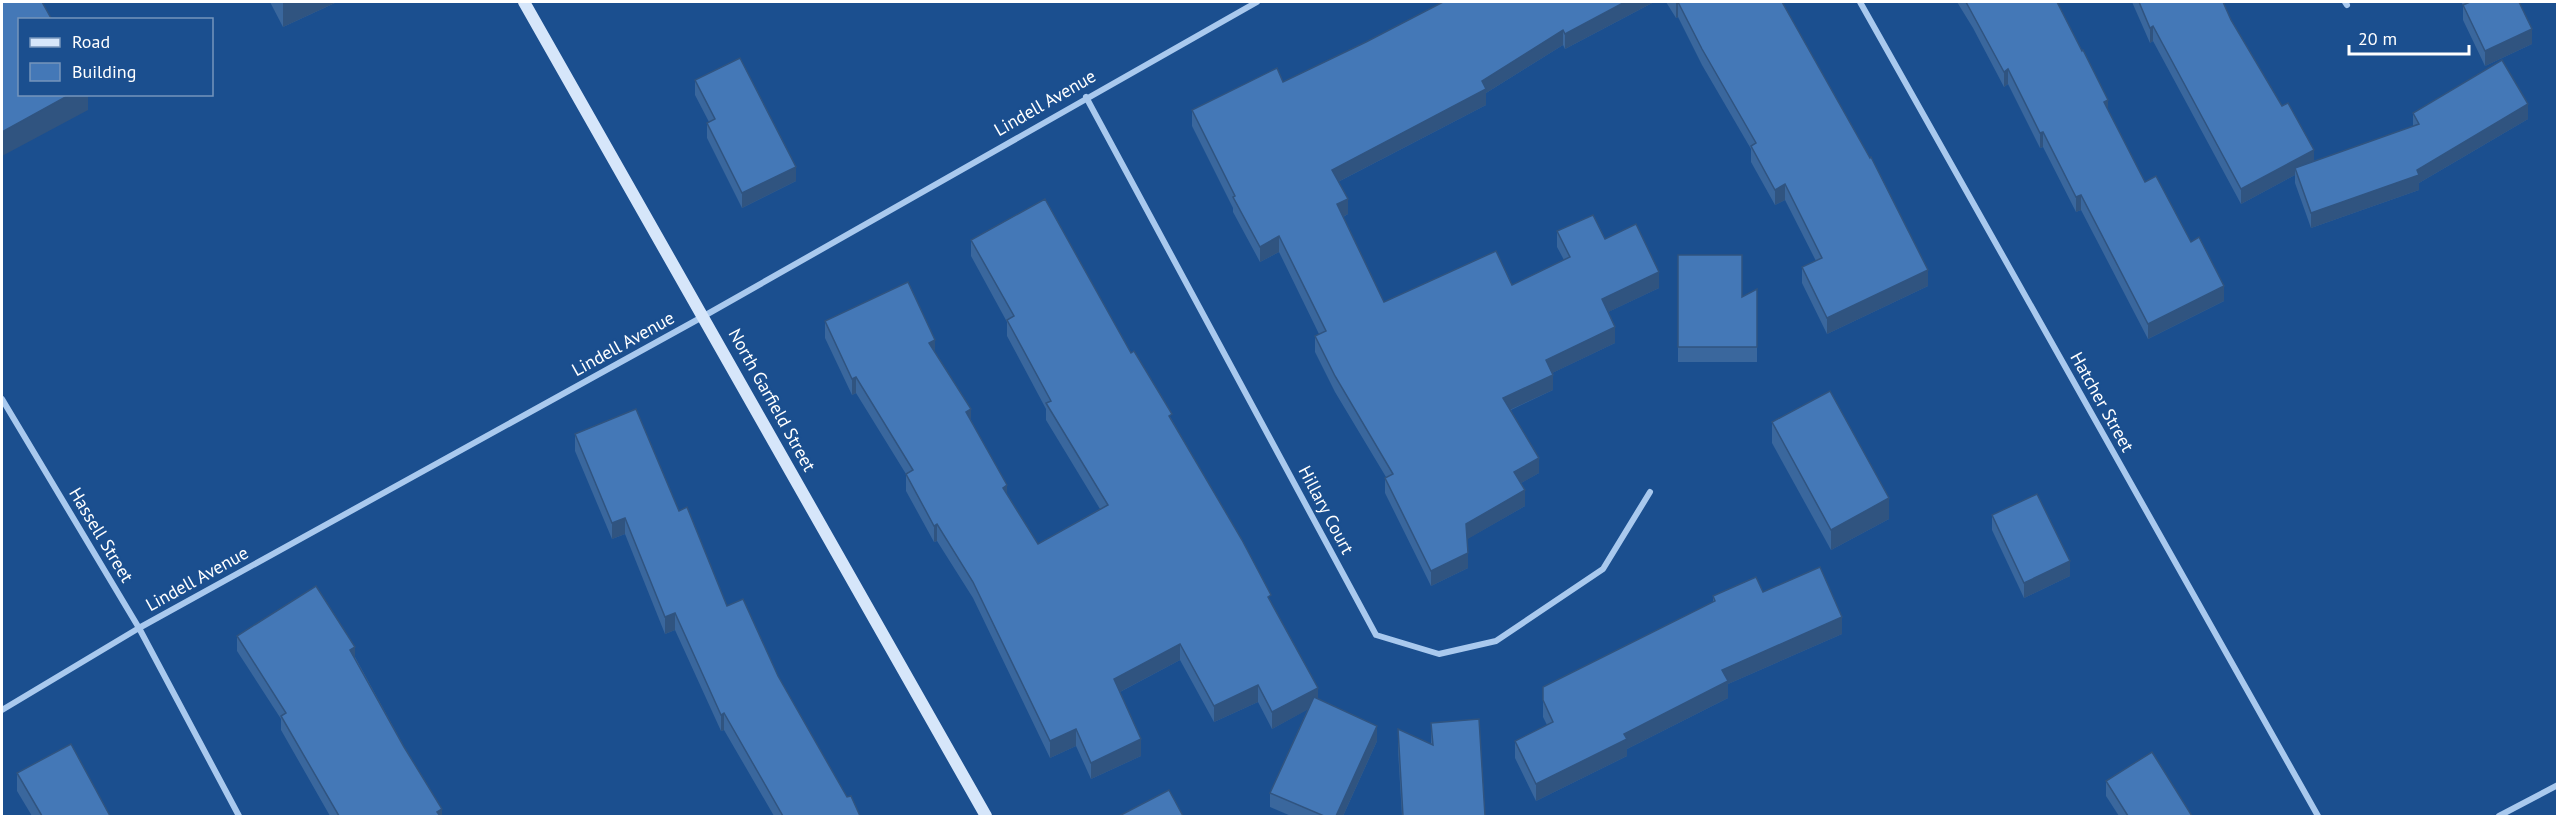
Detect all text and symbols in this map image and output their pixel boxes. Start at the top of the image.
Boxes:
legend [18,18,213,96]
scale bar [2349,18,2469,56]
text: 20 m [2358,27,2397,50]
text: Road [72,30,110,53]
text: Building [72,60,136,83]
street label: Lindell Avenue [990,64,1100,141]
street label: Lindell Avenue [567,306,678,381]
street label: North Garfield Street [724,324,821,475]
street label: Hatcher Street [2065,348,2139,456]
street label: Hillary Court [1294,462,1359,558]
street label: Hassell Street [64,483,139,586]
street label: Lindell Avenue [141,541,252,616]

